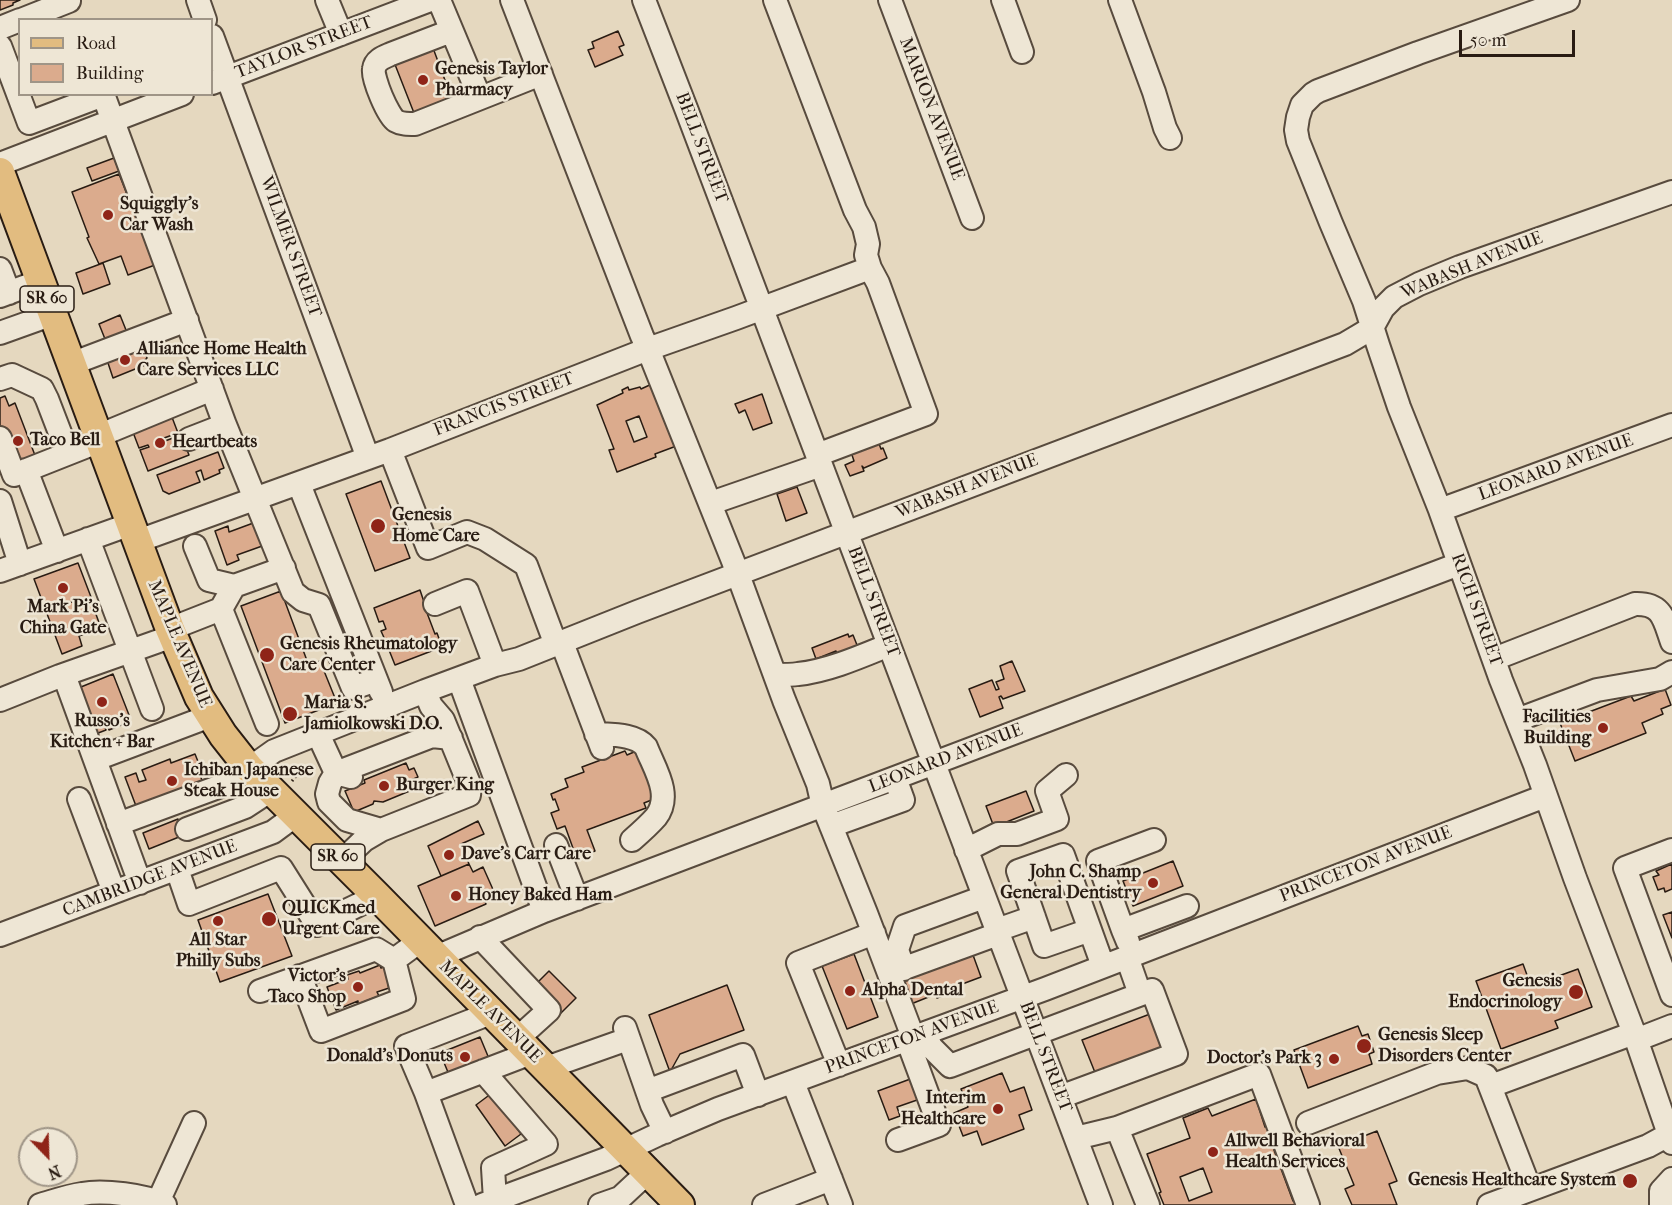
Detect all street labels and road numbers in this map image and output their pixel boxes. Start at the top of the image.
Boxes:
street label: TAYLOR STREET [232,12,376,84]
street label: MARION AVENUE [894,34,968,184]
street label: BELL STREET [670,90,732,206]
street label: WILMER STREET [254,174,326,320]
street label: WABASH AVENUE [1398,228,1546,304]
road number: SR 60 [20,286,74,312]
street label: FRANCIS STREET [431,368,577,442]
street label: LEONARD AVENUE [1476,430,1636,506]
street label: WABASH AVENUE [893,450,1041,524]
street label: BELL STREET [842,544,904,660]
street label: RICH STREET [1446,551,1506,669]
street label: MAPLE AVENUE [142,577,216,711]
street label: LEONARD AVENUE [866,720,1026,798]
street label: PRINCETON AVENUE [1277,822,1455,908]
street label: CAMBRIDGE AVENUE [60,836,240,922]
road number: SR 60 [311,844,365,870]
street label: MAPLE AVENUE [434,956,546,1068]
street label: PRINCETON AVENUE [822,997,1002,1079]
street label: BELL STREET [1014,999,1076,1115]

